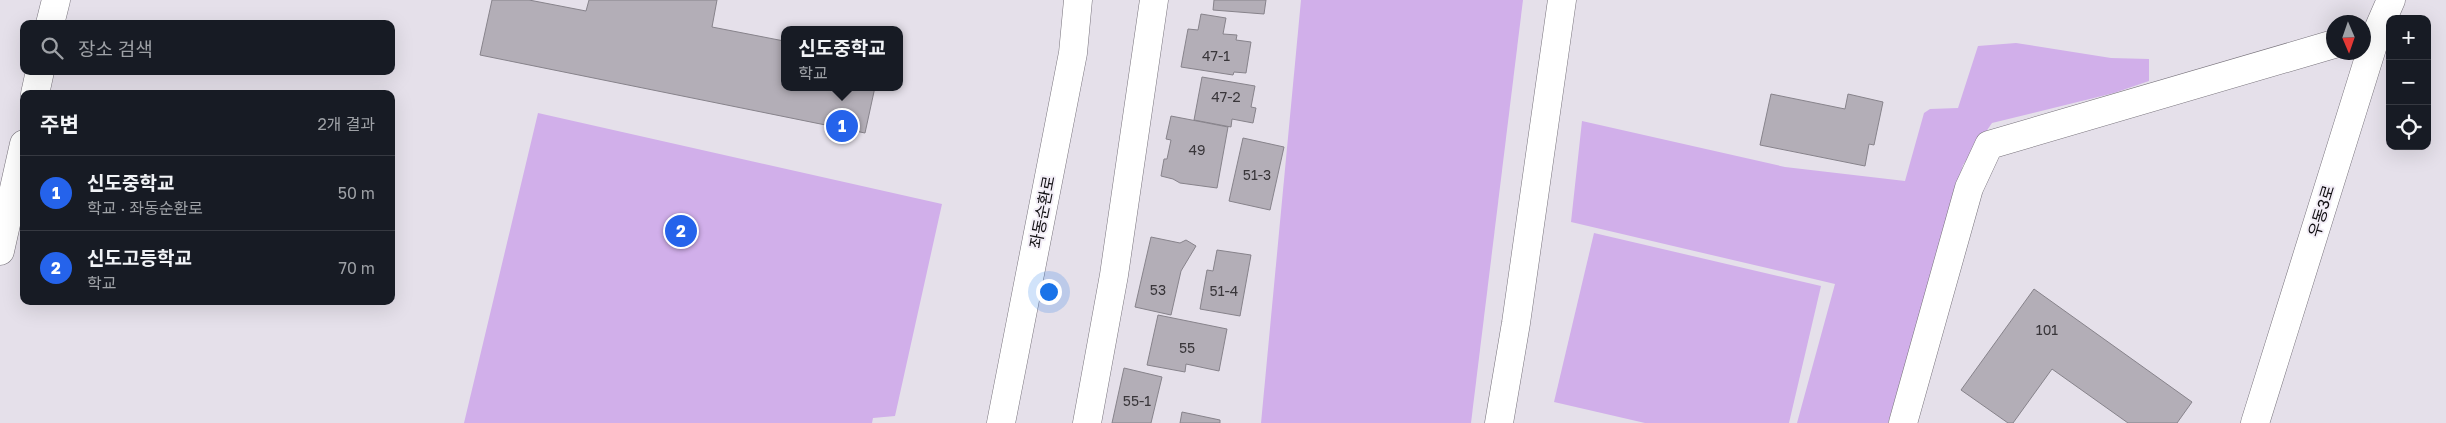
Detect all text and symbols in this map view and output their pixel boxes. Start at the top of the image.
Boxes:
north arrow [2326,15,2371,60]
map controls [2386,15,2431,150]
button: + [2386,15,2431,60]
search box [20,20,395,75]
popup [781,26,903,91]
icon: search [38,34,66,62]
text: 신도중학교 [798,36,886,59]
text: 장소 검색 [78,37,153,60]
house number: 47-1 [1202,47,1230,64]
button: − [2386,60,2431,105]
text: 학교 [798,63,828,83]
house number: 47-2 [1211,88,1241,105]
button: locate [2386,105,2431,150]
pin: 1 [826,107,858,145]
text: 주변 [40,111,79,137]
text: 2개 결과 [318,114,375,134]
house number: 49 [1188,141,1206,158]
house number: 51-3 [1243,166,1271,183]
text: 신도중학교 [87,171,174,194]
street label: 좌동순환로 [1025,174,1059,250]
street label: 우동3로 [2304,182,2338,240]
text: 1 [52,183,60,203]
text: 50 m [338,183,375,203]
text: 학교 · 좌동순환로 [87,198,203,218]
pin: 2 [665,212,697,250]
text: 신도고등학교 [87,246,192,269]
text: 2 [51,258,61,278]
text: 70 m [338,258,375,278]
text: 학교 [87,273,116,293]
your location [1036,279,1062,305]
house number: 53 [1150,281,1166,298]
house number: 51-4 [1210,282,1238,299]
house number: 101 [2036,321,2058,338]
house number: 55 [1179,339,1195,356]
house number: 55-1 [1123,392,1151,409]

